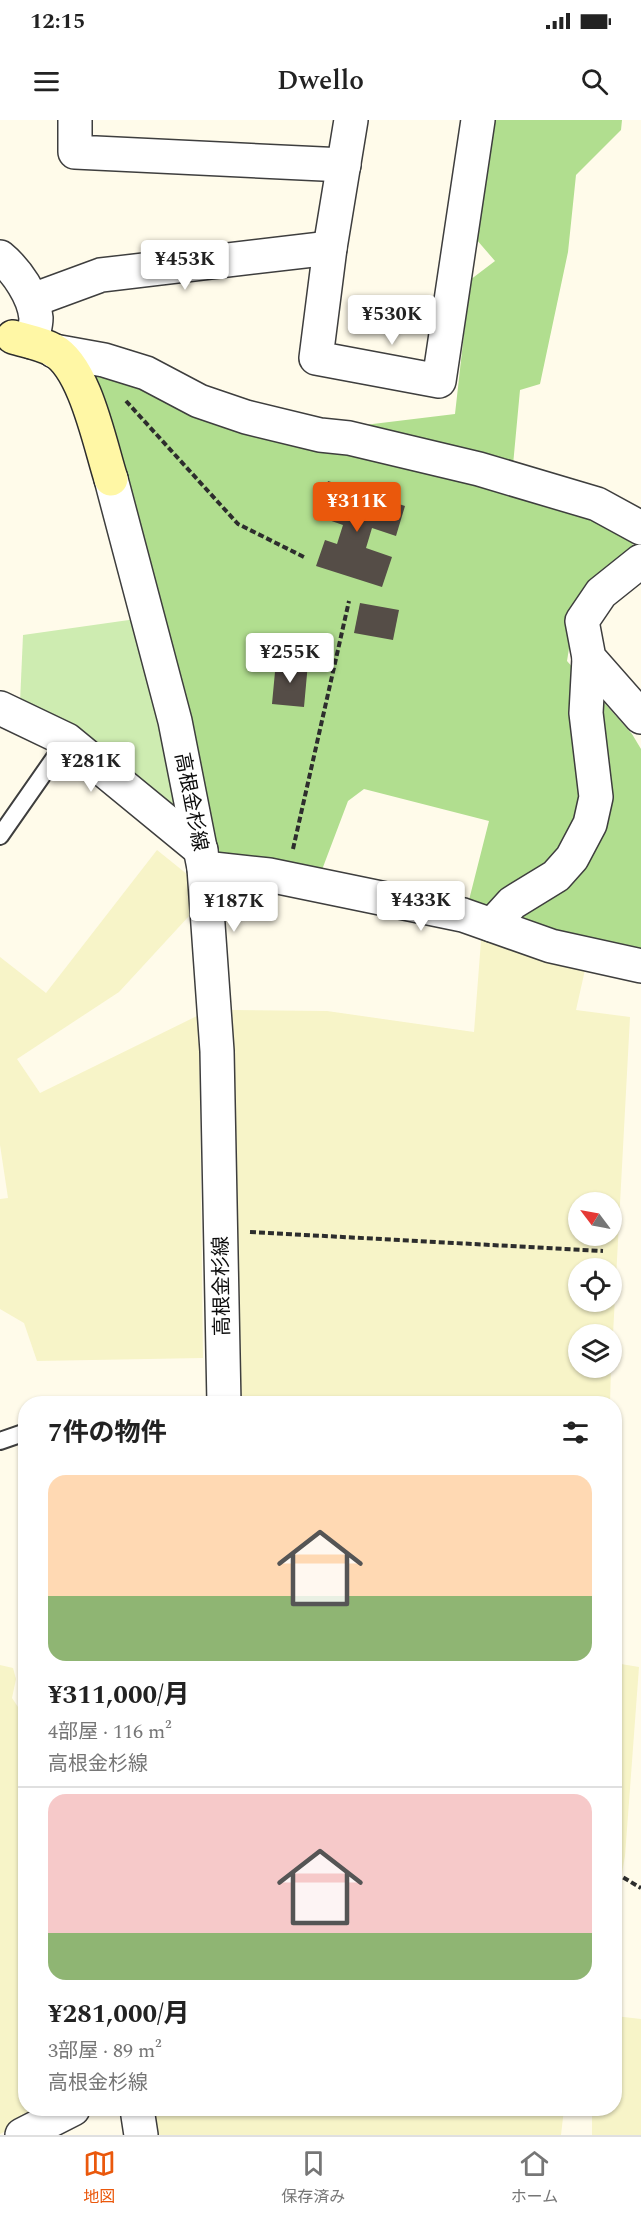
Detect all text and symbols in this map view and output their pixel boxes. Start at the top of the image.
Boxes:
text: 12:15 [30,5,85,38]
text: Dwello [277,60,364,102]
icon: menu [30,65,63,98]
icon: search [578,65,611,98]
pin: ¥453K [143,240,227,291]
text: ¥453K [155,244,215,274]
pin: ¥530K [350,295,434,346]
text: ¥530K [362,299,422,329]
pin: ¥311K [315,482,399,533]
text: ¥311K [327,486,387,516]
pin: ¥255K [248,633,332,684]
text: ¥255K [260,637,320,667]
pin: ¥281K [49,742,133,793]
text: ¥281K [61,746,121,776]
street label: 高根金杉線 [167,750,215,854]
pin: ¥433K [379,881,463,932]
pin: ¥187K [192,882,276,933]
text: ¥433K [391,885,451,915]
text: ¥187K [204,886,264,916]
north arrow [568,1192,622,1246]
map controls [568,1192,622,1378]
street label: 高根金杉線 [206,1236,238,1336]
button: locate [568,1258,622,1312]
button: layers [568,1324,622,1378]
text: 7件の物件 [48,1413,167,1453]
icon: filters [559,1416,592,1449]
icon: home [266,1514,374,1622]
text: ¥311,000/月 [48,1675,190,1715]
text: 4部屋 · 116 m² [48,1717,172,1747]
text: 高根金杉線 [48,1749,148,1779]
icon: home [266,1833,374,1941]
text: ¥281,000/月 [48,1994,190,2034]
text: 3部屋 · 89 m² [48,2036,162,2066]
text: 高根金杉線 [48,2068,148,2098]
tab: 地図 [83,2147,116,2209]
tab: 保存済み [281,2147,345,2209]
tab: ホーム [511,2147,558,2209]

